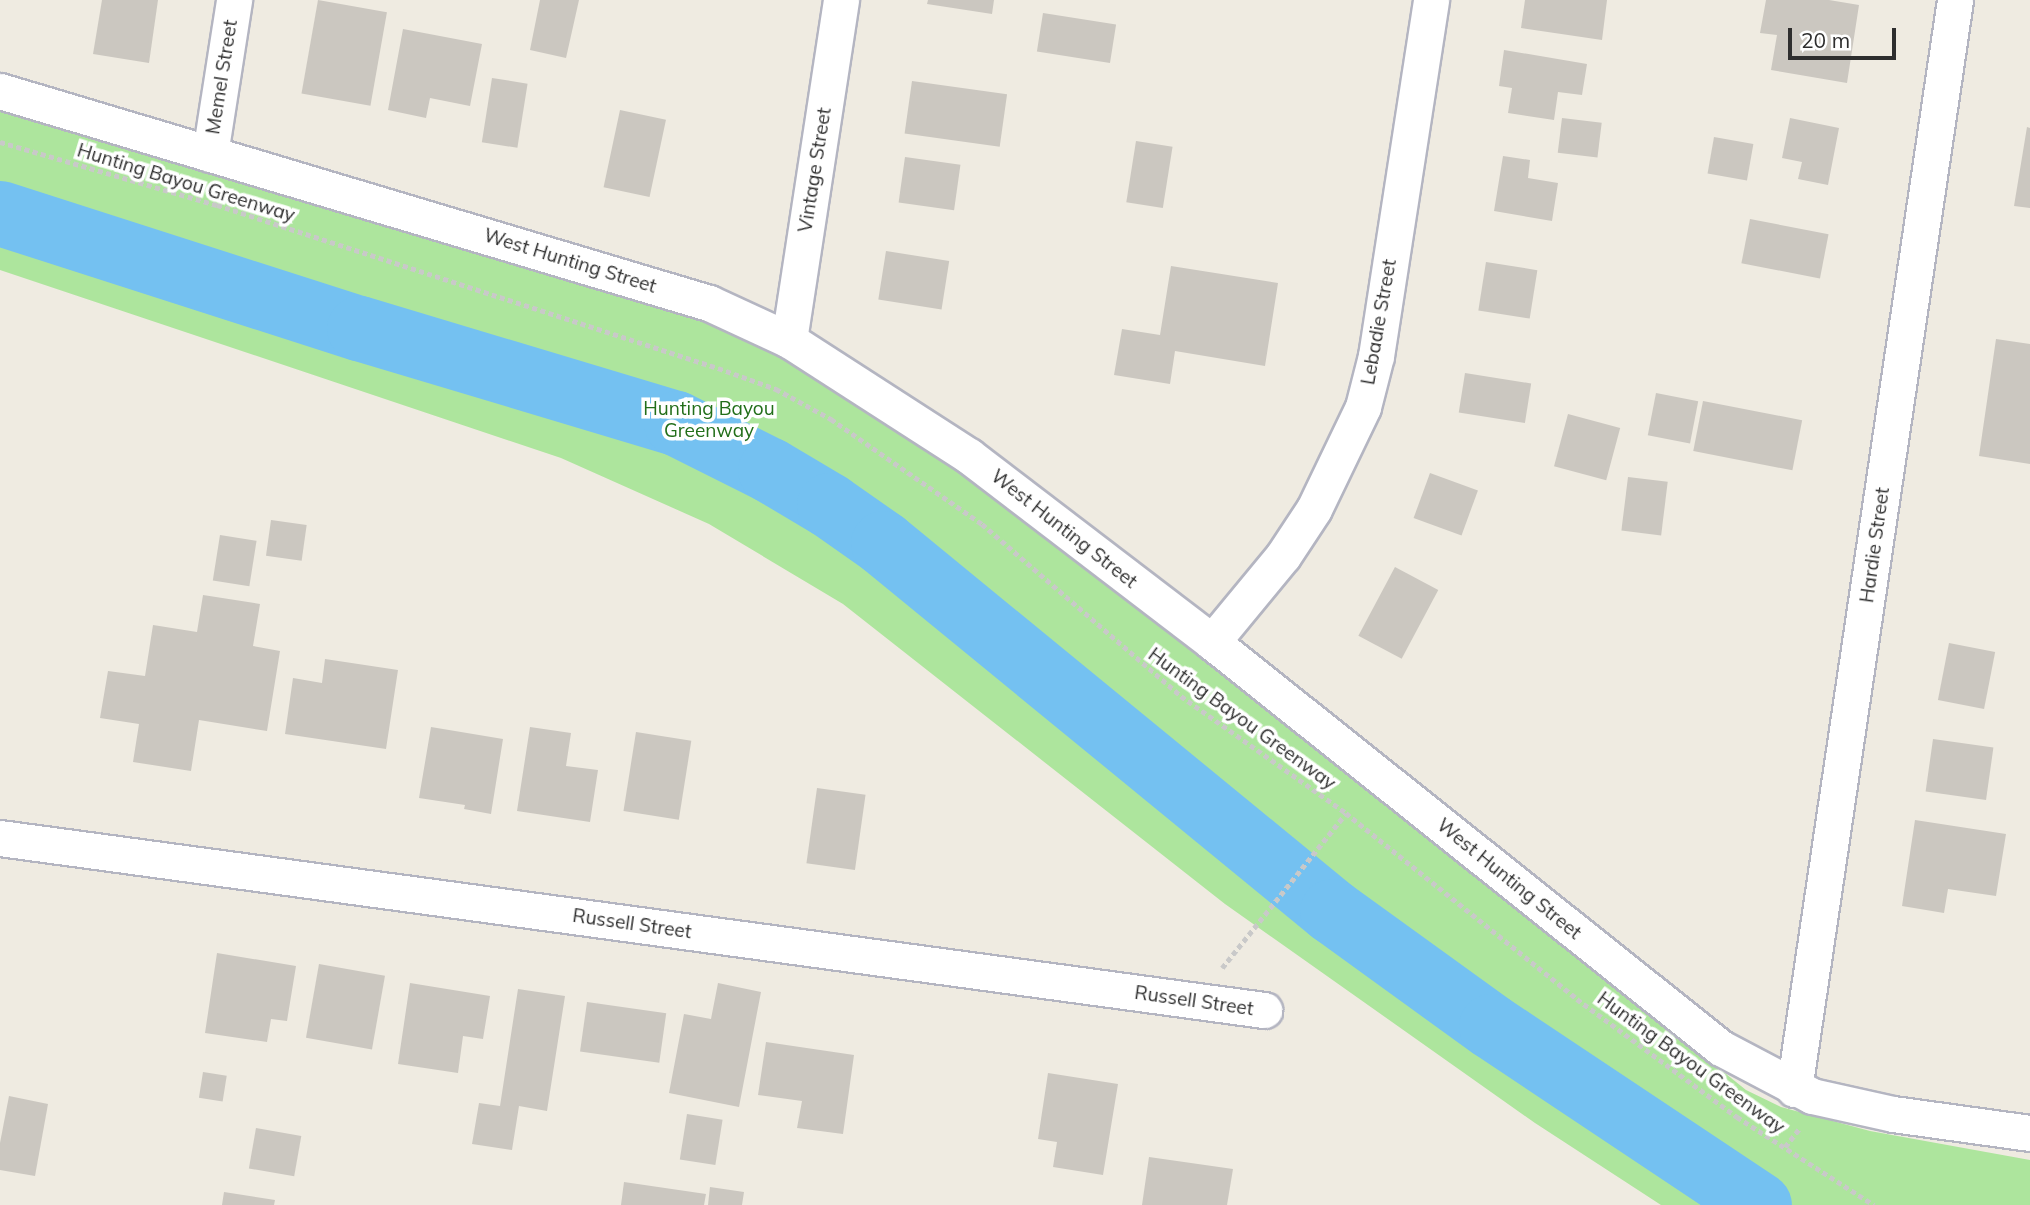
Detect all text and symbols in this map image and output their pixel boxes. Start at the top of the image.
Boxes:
scale bar [1792,14,1900,58]
street label: Memel Street [202,18,242,136]
text: 20 m [1801,27,1850,53]
street label: Vintage Street [794,106,836,234]
street label: Hunting Bayou Greenway [74,139,298,227]
street label: West Hunting Street [481,224,659,298]
street label: Lebadie Street [1357,257,1401,387]
park label: Hunting Bayou Greenway [643,398,775,442]
street label: West Hunting Street [986,465,1142,593]
street label: Hardie Street [1856,486,1894,604]
street label: Hunting Bayou Greenway [1144,643,1340,795]
street label: West Hunting Street [1432,814,1586,944]
street label: Russell Street [571,904,693,944]
street label: Russell Street [1133,981,1255,1021]
street label: Hunting Bayou Greenway [1593,987,1789,1139]

